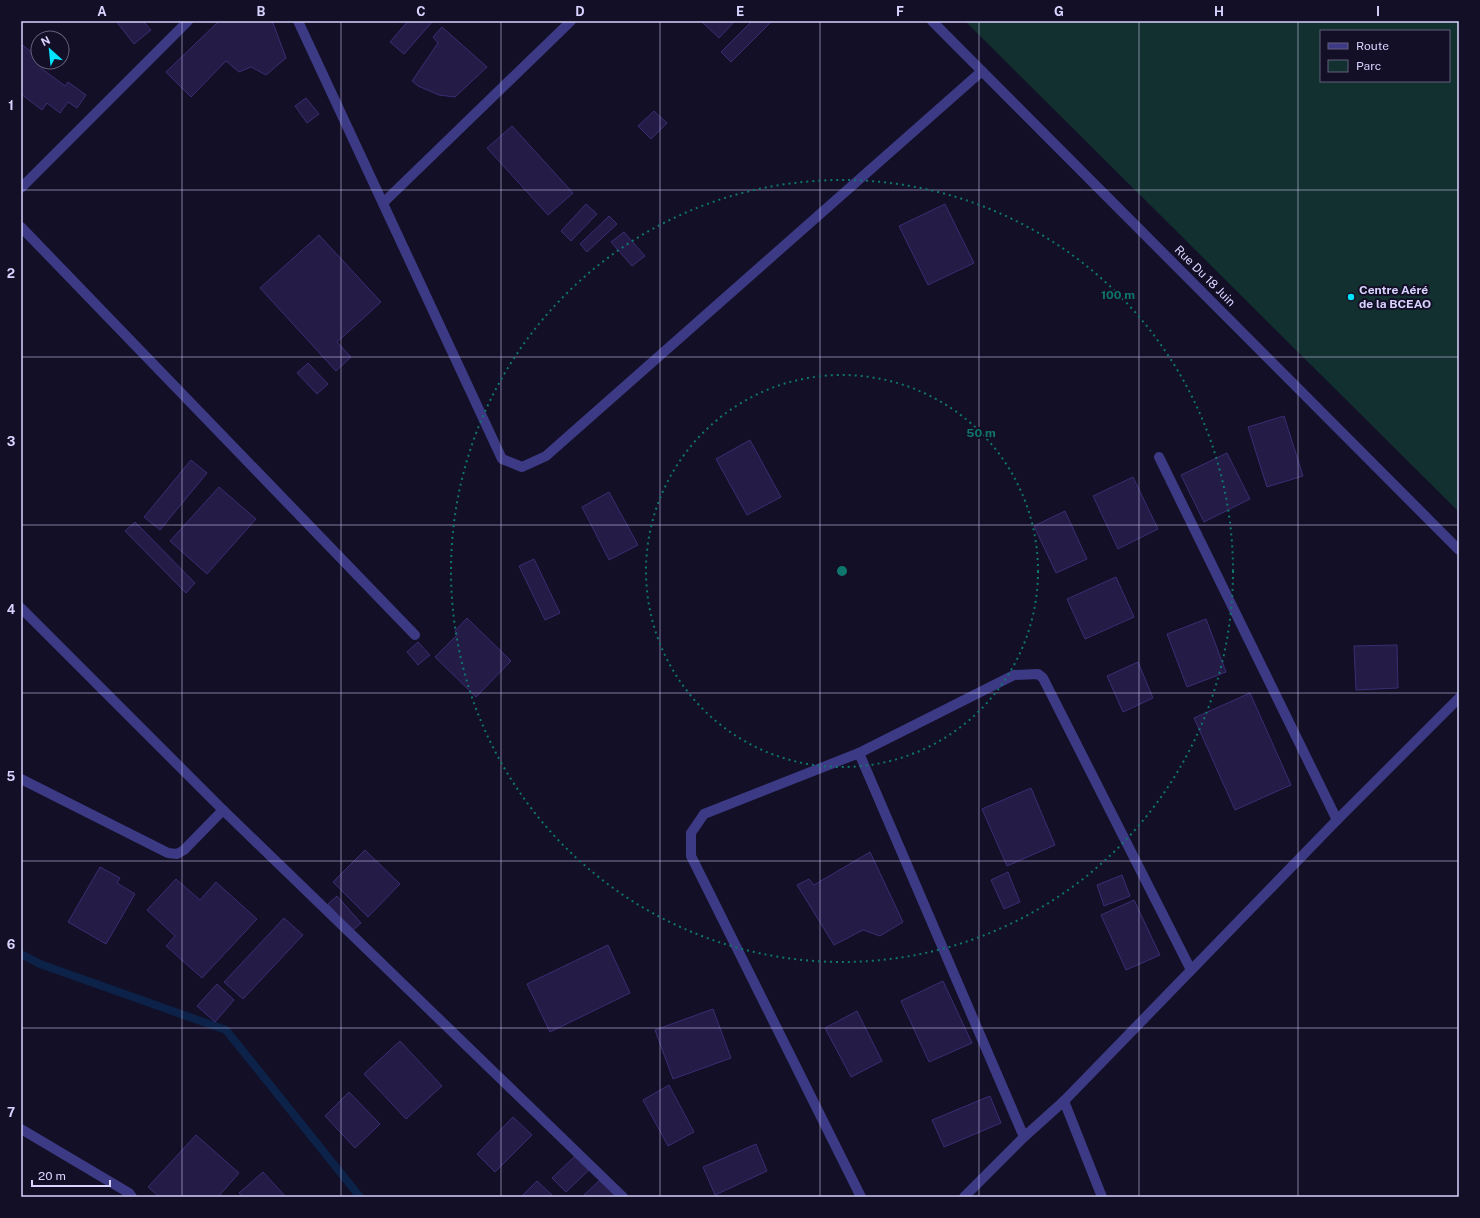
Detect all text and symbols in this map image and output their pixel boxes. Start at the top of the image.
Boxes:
text: A [97,4,107,19]
text: B [257,4,266,19]
text: C [416,4,426,19]
text: D [575,4,585,19]
text: E [736,4,744,19]
text: F [896,4,904,19]
text: G [1054,4,1064,19]
text: H [1214,4,1224,19]
text: I [1376,4,1380,19]
north arrow [30,30,70,70]
legend [1320,30,1450,82]
text: N [39,34,52,48]
text: Route [1356,39,1389,53]
text: Parc [1356,59,1381,73]
text: 1 [8,98,14,113]
street label: Rue Du 18 Juin [1172,243,1238,309]
text: 2 [7,266,15,281]
place label: Centre Aéré de la BCEAO [1359,283,1431,311]
text: 100 m [1101,288,1135,302]
marker: Centre Aéré de la BCEAO [1346,292,1356,302]
text: 50 m [966,426,996,440]
text: 3 [7,434,16,449]
centre of rings [835,564,849,578]
text: 4 [7,602,16,617]
text: 5 [7,769,16,784]
text: 6 [7,937,16,952]
text: 7 [7,1105,15,1120]
scale bar [32,1162,110,1188]
text: 20 m [38,1169,66,1183]

